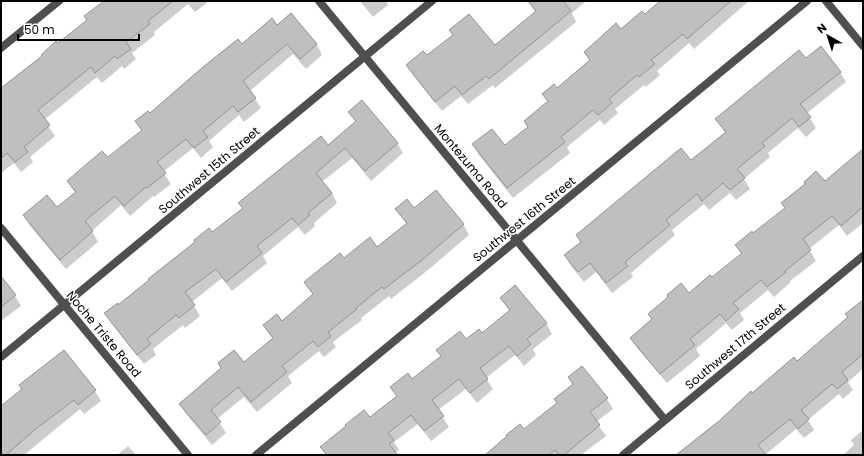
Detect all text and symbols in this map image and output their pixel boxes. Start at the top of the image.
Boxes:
scale bar [18,16,139,42]
north arrow [808,16,848,56]
text: N [813,19,830,37]
text: 50 m [24,21,55,38]
street label: Montezuma Road [431,120,511,212]
street label: Southwest 15th Street [155,123,263,217]
street label: Southwest 16th Street [469,172,579,266]
street label: Noche Triste Road [63,287,145,381]
street label: Southwest 17th Street [681,299,789,393]

